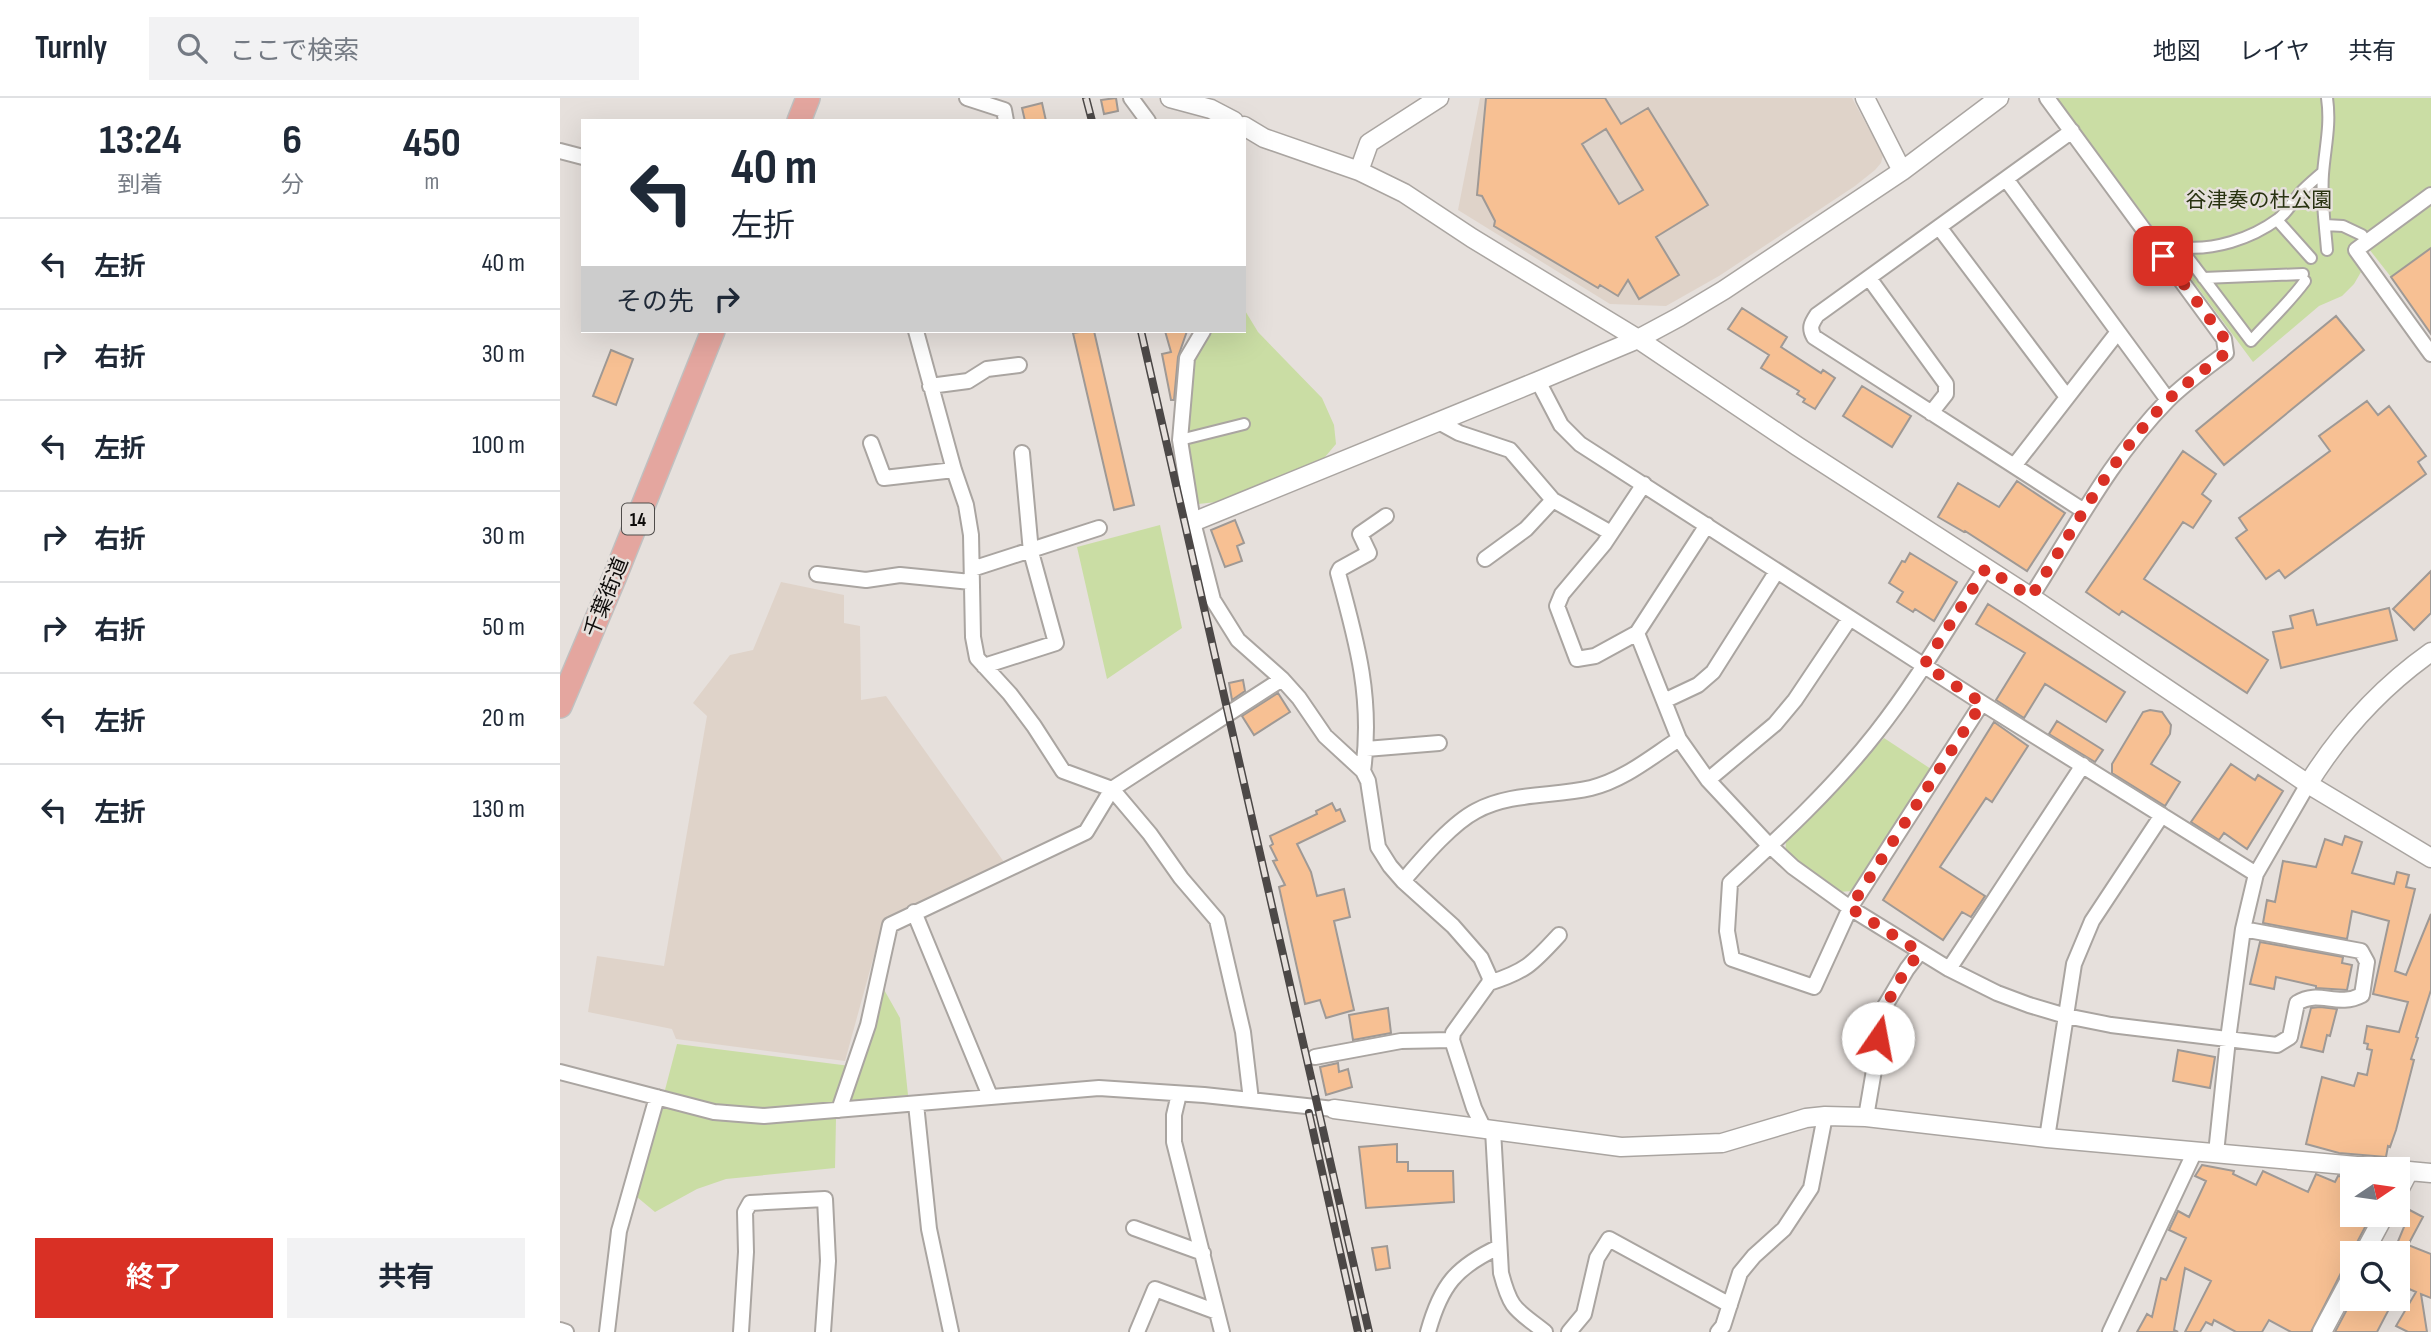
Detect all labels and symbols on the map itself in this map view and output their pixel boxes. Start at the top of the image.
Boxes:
park label: 谷津奏の杜公園 [2186,188,2333,213]
pin [2133,226,2193,286]
road number: 14 [622,504,654,534]
street label: 千葉街道 [579,554,634,641]
position arrow [1841,1001,1915,1075]
north arrow [2340,1157,2410,1227]

